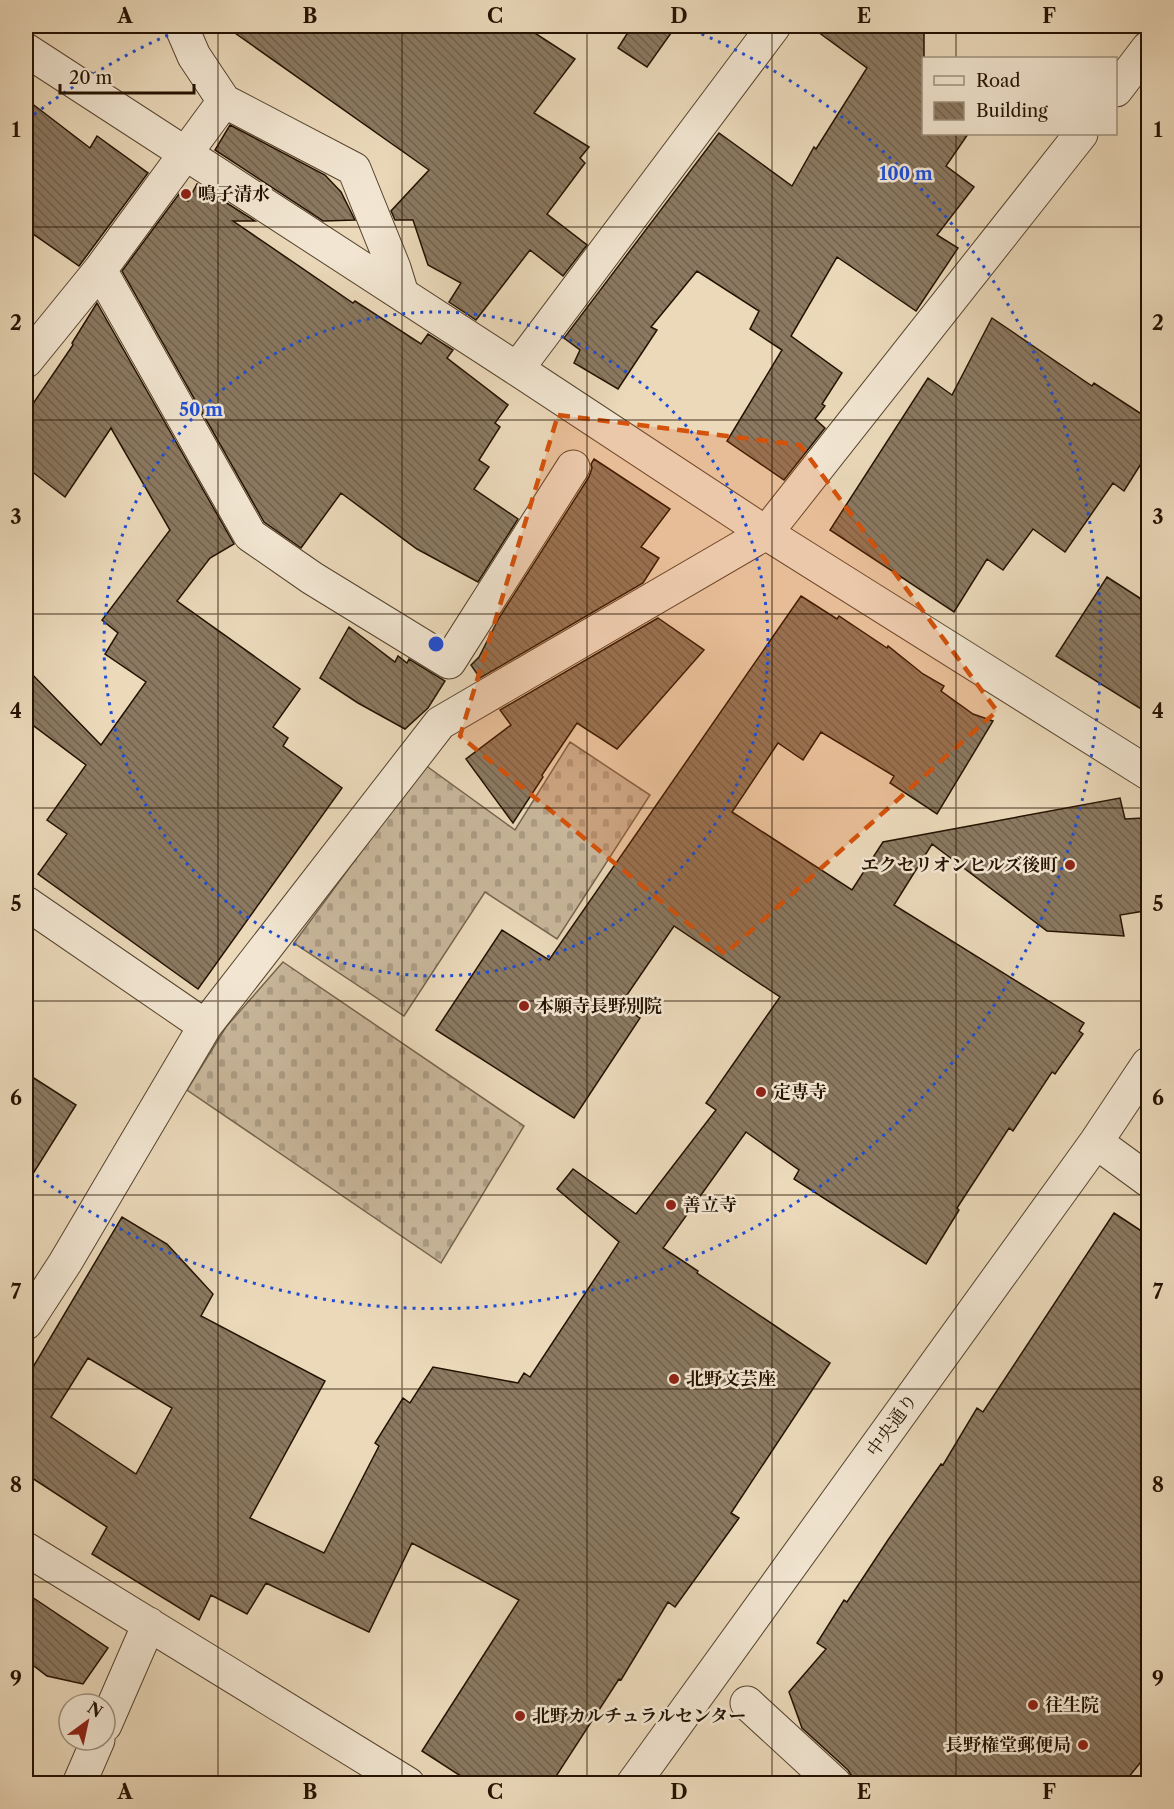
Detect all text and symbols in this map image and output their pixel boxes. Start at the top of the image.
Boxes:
text: A [116,4,133,28]
text: B [303,4,318,28]
text: C [487,4,503,28]
text: D [670,4,688,28]
text: E [857,4,871,28]
text: F [1042,4,1056,28]
scale bar [60,57,194,95]
legend [922,57,1117,135]
text: 20 m [69,67,113,89]
text: Road [976,70,1021,92]
text: Building [976,100,1048,122]
text: 1 [12,118,21,142]
text: 1 [1154,118,1163,142]
text: 100 m [879,163,933,185]
place label: 鳴子清水 [198,183,270,205]
marker: 鳴子清水 [179,187,193,201]
text: 2 [10,311,22,335]
text: 2 [1152,311,1164,335]
text: 50 m [179,399,223,421]
text: 3 [10,505,22,529]
text: 3 [1152,505,1164,529]
centre of rings [426,634,446,654]
text: 4 [10,699,22,723]
text: 4 [1152,699,1164,723]
place label: エクセリオンヒルズ後町 [861,854,1058,876]
marker: エクセリオンヒルズ後町 [1063,858,1077,872]
text: 5 [10,892,22,916]
text: 5 [1152,892,1164,916]
place label: 本願寺長野別院 [536,995,662,1017]
marker: 本願寺長野別院 [517,999,531,1013]
place label: 定専寺 [773,1081,827,1103]
marker: 定専寺 [754,1085,768,1099]
text: 6 [10,1086,22,1110]
text: 6 [1152,1086,1164,1110]
place label: 善立寺 [683,1194,737,1216]
marker: 善立寺 [664,1198,678,1212]
text: 7 [11,1280,22,1304]
text: 7 [1153,1280,1164,1304]
place label: 北野文芸座 [686,1368,776,1390]
marker: 北野文芸座 [667,1372,681,1386]
street label: 中央通り [862,1389,922,1461]
text: 8 [10,1473,22,1497]
text: 8 [1152,1473,1164,1497]
text: 9 [10,1667,22,1691]
text: 9 [1152,1667,1164,1691]
north arrow [57,1692,117,1752]
place label: 往生院 [1045,1694,1099,1716]
text: N [84,1697,107,1722]
marker: 往生院 [1026,1698,1040,1712]
place label: 北野カルチュラルセンター [532,1705,746,1727]
marker: 北野カルチュラルセンター [513,1709,527,1723]
place label: 長野権堂郵便局 [945,1734,1071,1756]
marker: 長野権堂郵便局 [1076,1738,1090,1752]
text: A [116,1780,133,1804]
text: B [303,1780,318,1804]
text: C [487,1780,503,1804]
text: D [670,1780,688,1804]
text: E [857,1780,871,1804]
text: F [1042,1780,1056,1804]

